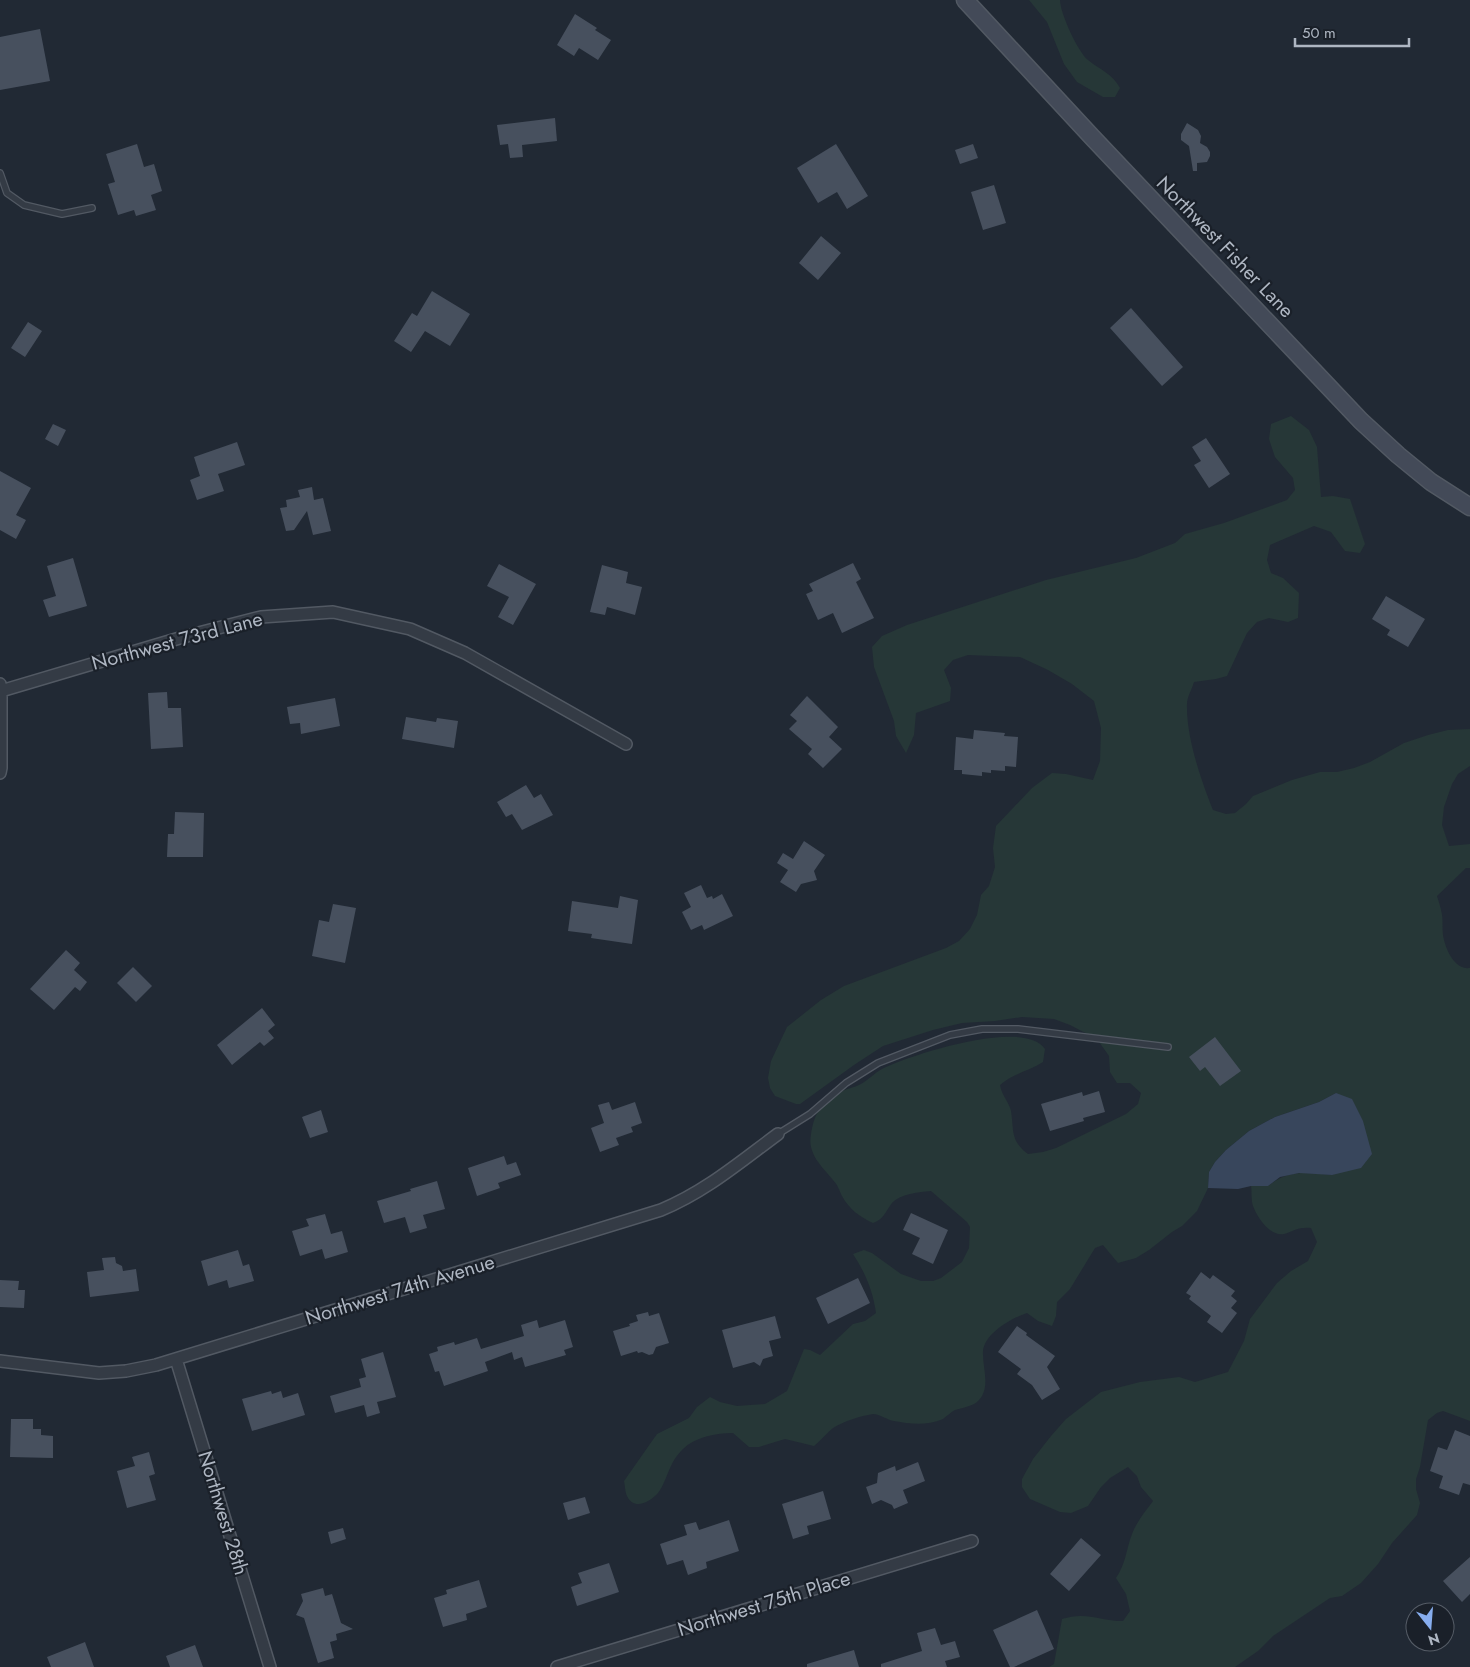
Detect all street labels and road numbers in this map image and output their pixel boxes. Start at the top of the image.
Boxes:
street label: Northwest Fisher Lane [1150,170,1300,324]
street label: Northwest 73rd Lane [88,604,266,678]
street label: Northwest 74th Avenue [302,1247,498,1333]
street label: Northwest 28th [190,1447,256,1579]
street label: Northwest 75th Place [674,1564,854,1644]

